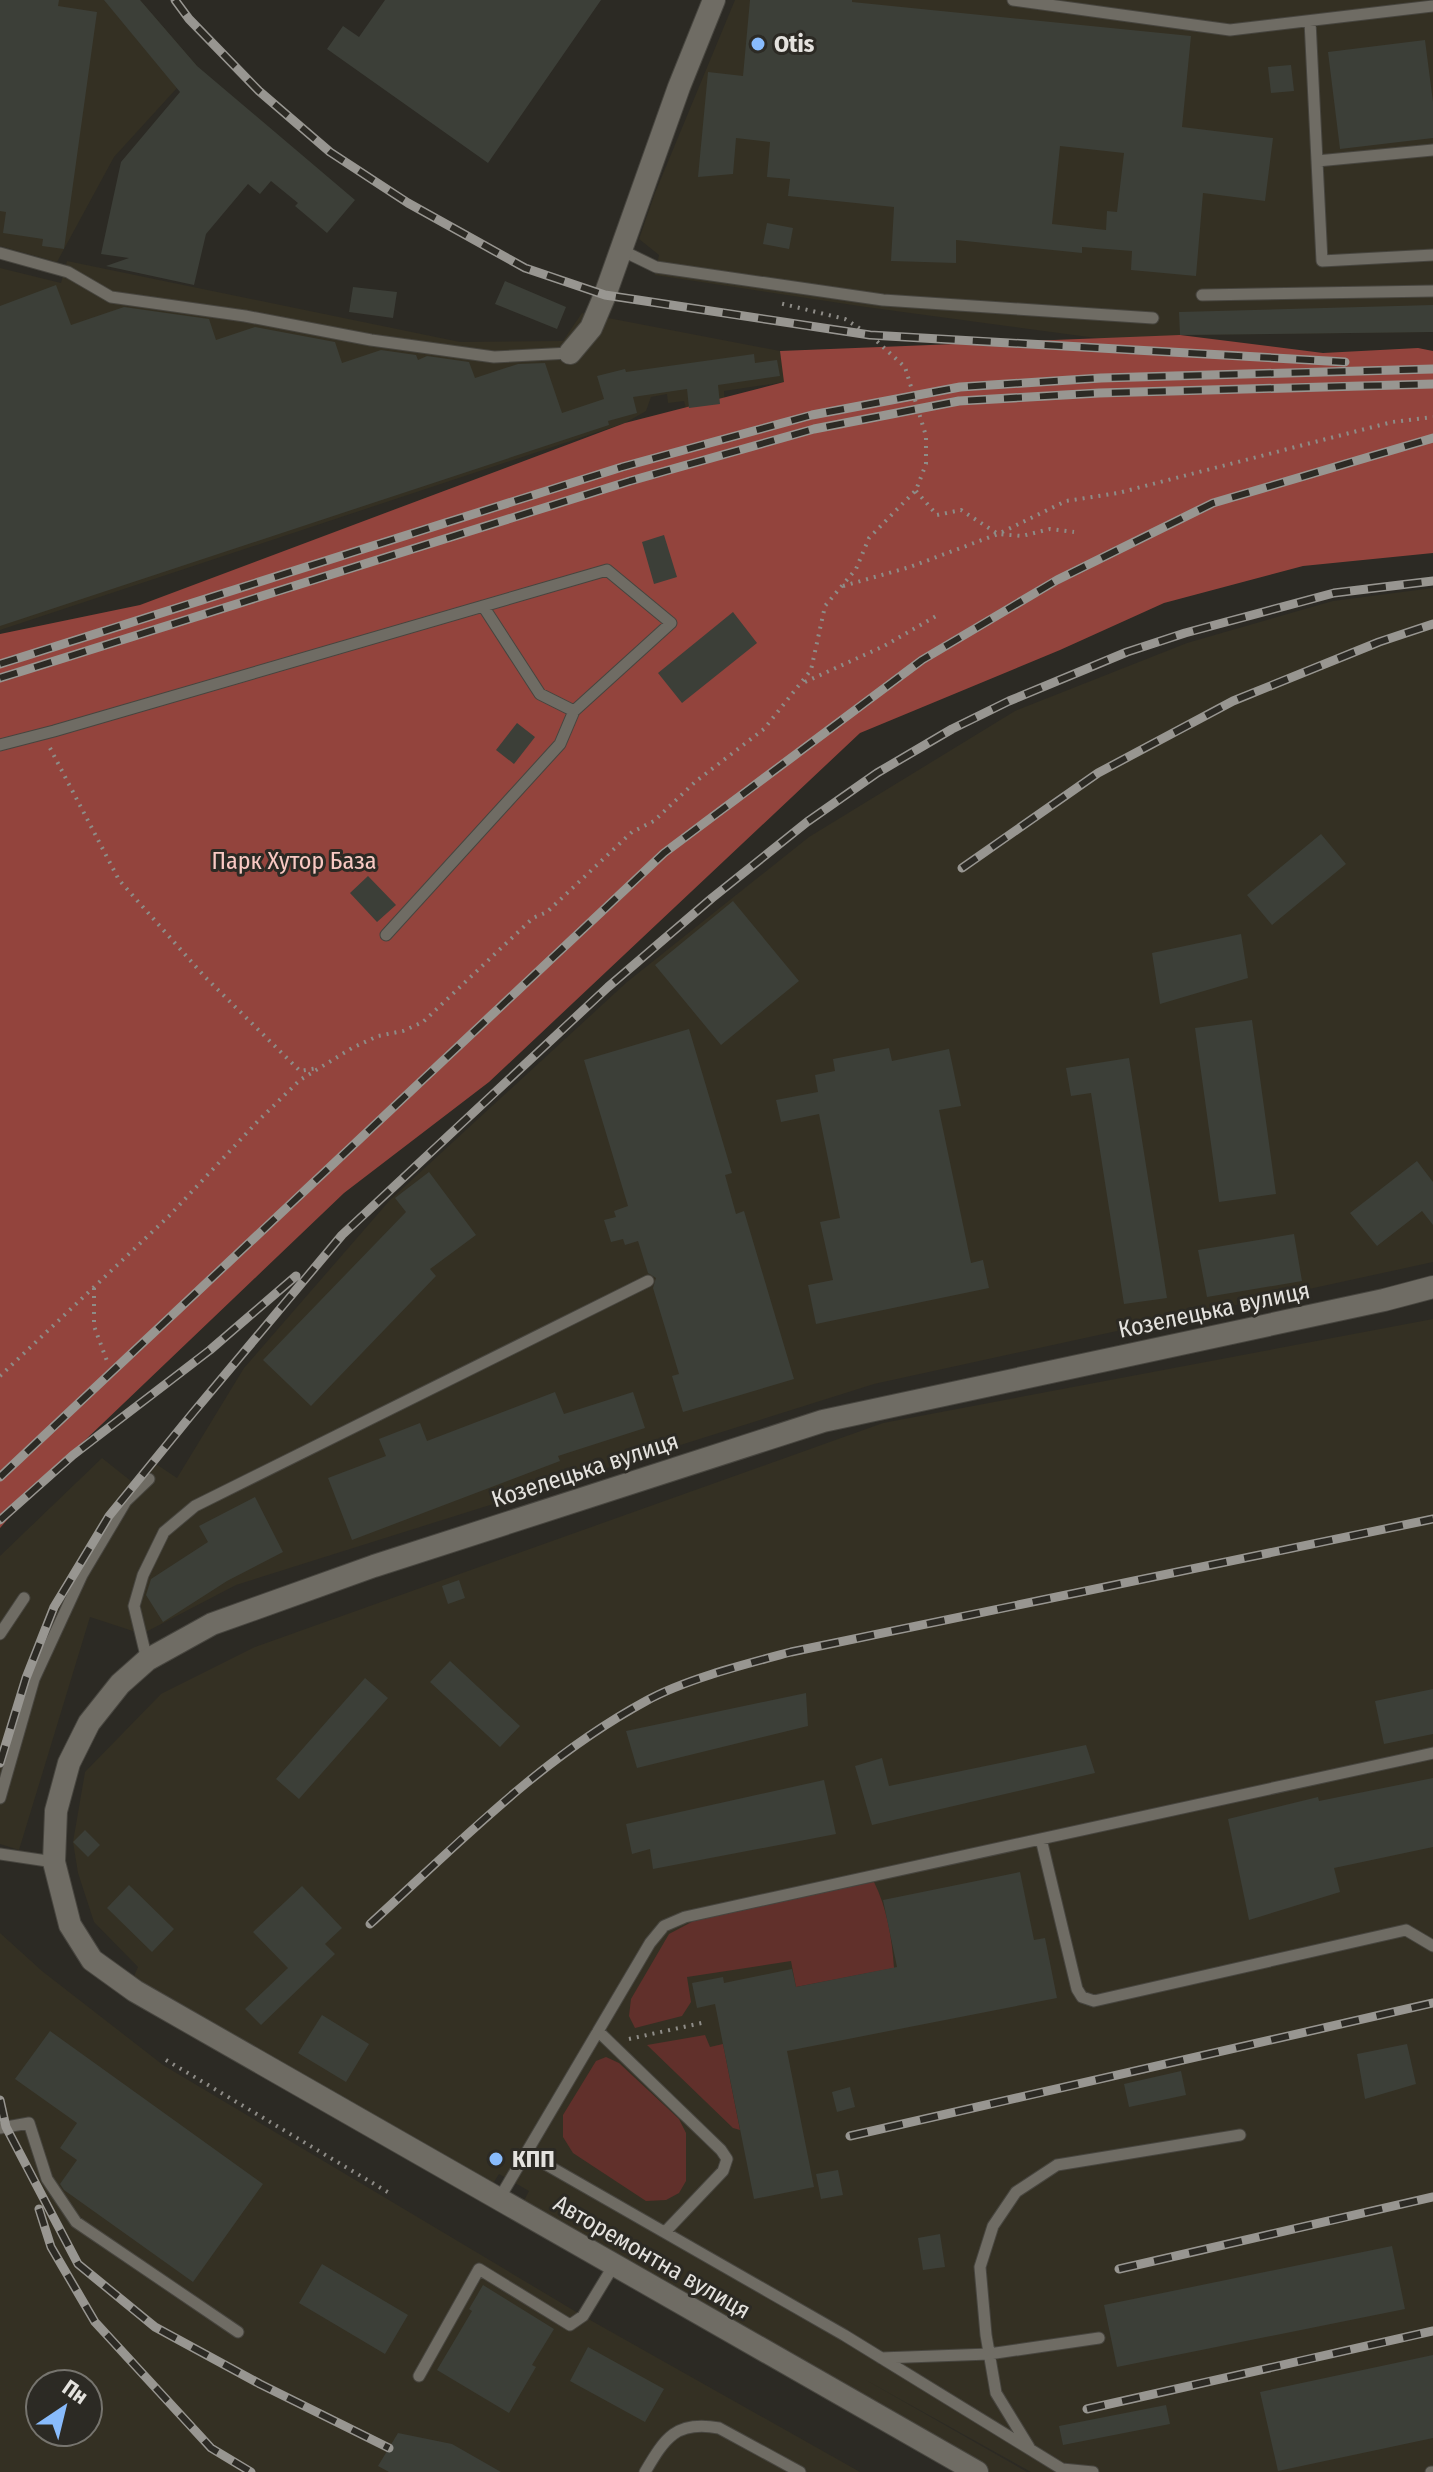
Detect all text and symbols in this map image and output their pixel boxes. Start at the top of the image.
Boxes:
place label: Otis [774,30,815,58]
marker: Otis [749,35,767,53]
park label: Парк Хутор База [212,847,376,875]
street label: Козелецька вулиця [1116,1276,1312,1344]
street label: Козелецька вулиця [488,1427,682,1513]
place label: КПП [512,2145,555,2173]
marker: КПП [487,2150,505,2168]
street label: Авторемонтна вулиця [549,2189,755,2325]
north arrow [24,2368,104,2448]
text: Пн [57,2374,93,2410]

